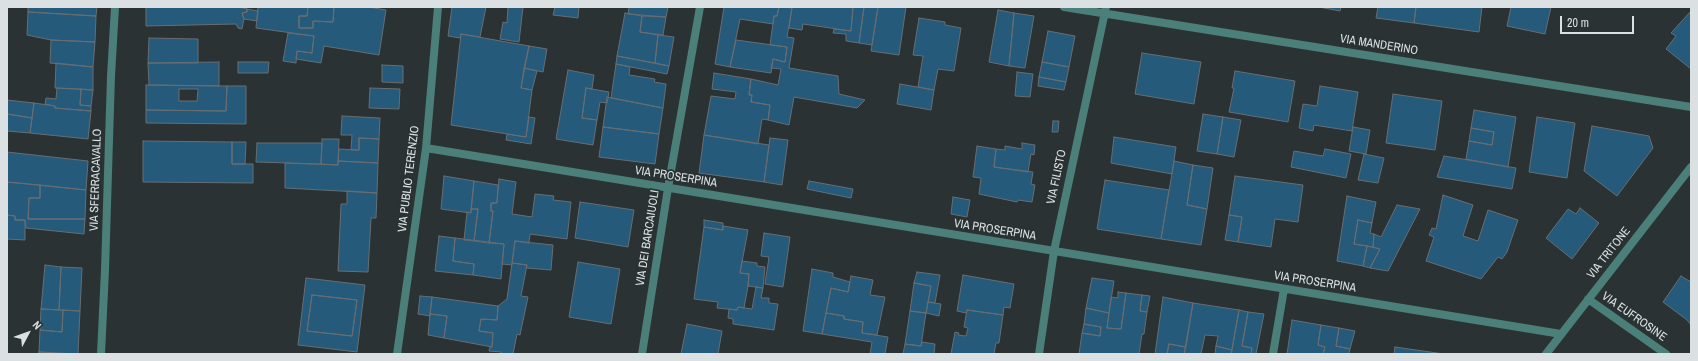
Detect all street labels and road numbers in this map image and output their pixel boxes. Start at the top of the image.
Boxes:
street label: VIA MANDERINO [1339,32,1419,58]
street label: VIA PUBLIO TERENZIO [395,125,423,233]
street label: VIA SFERRACAVALLO [87,129,105,231]
street label: VIA FILISTO [1044,148,1070,206]
street label: VIA PROSERPINA [634,163,718,191]
street label: VIA DEI BARCAIUOLI [633,189,663,287]
street label: VIA PROSERPINA [953,216,1037,244]
street label: VIA TRITONE [1584,224,1634,282]
street label: VIA PROSERPINA [1273,268,1357,296]
street label: VIA EUFROSINE [1599,289,1669,345]

